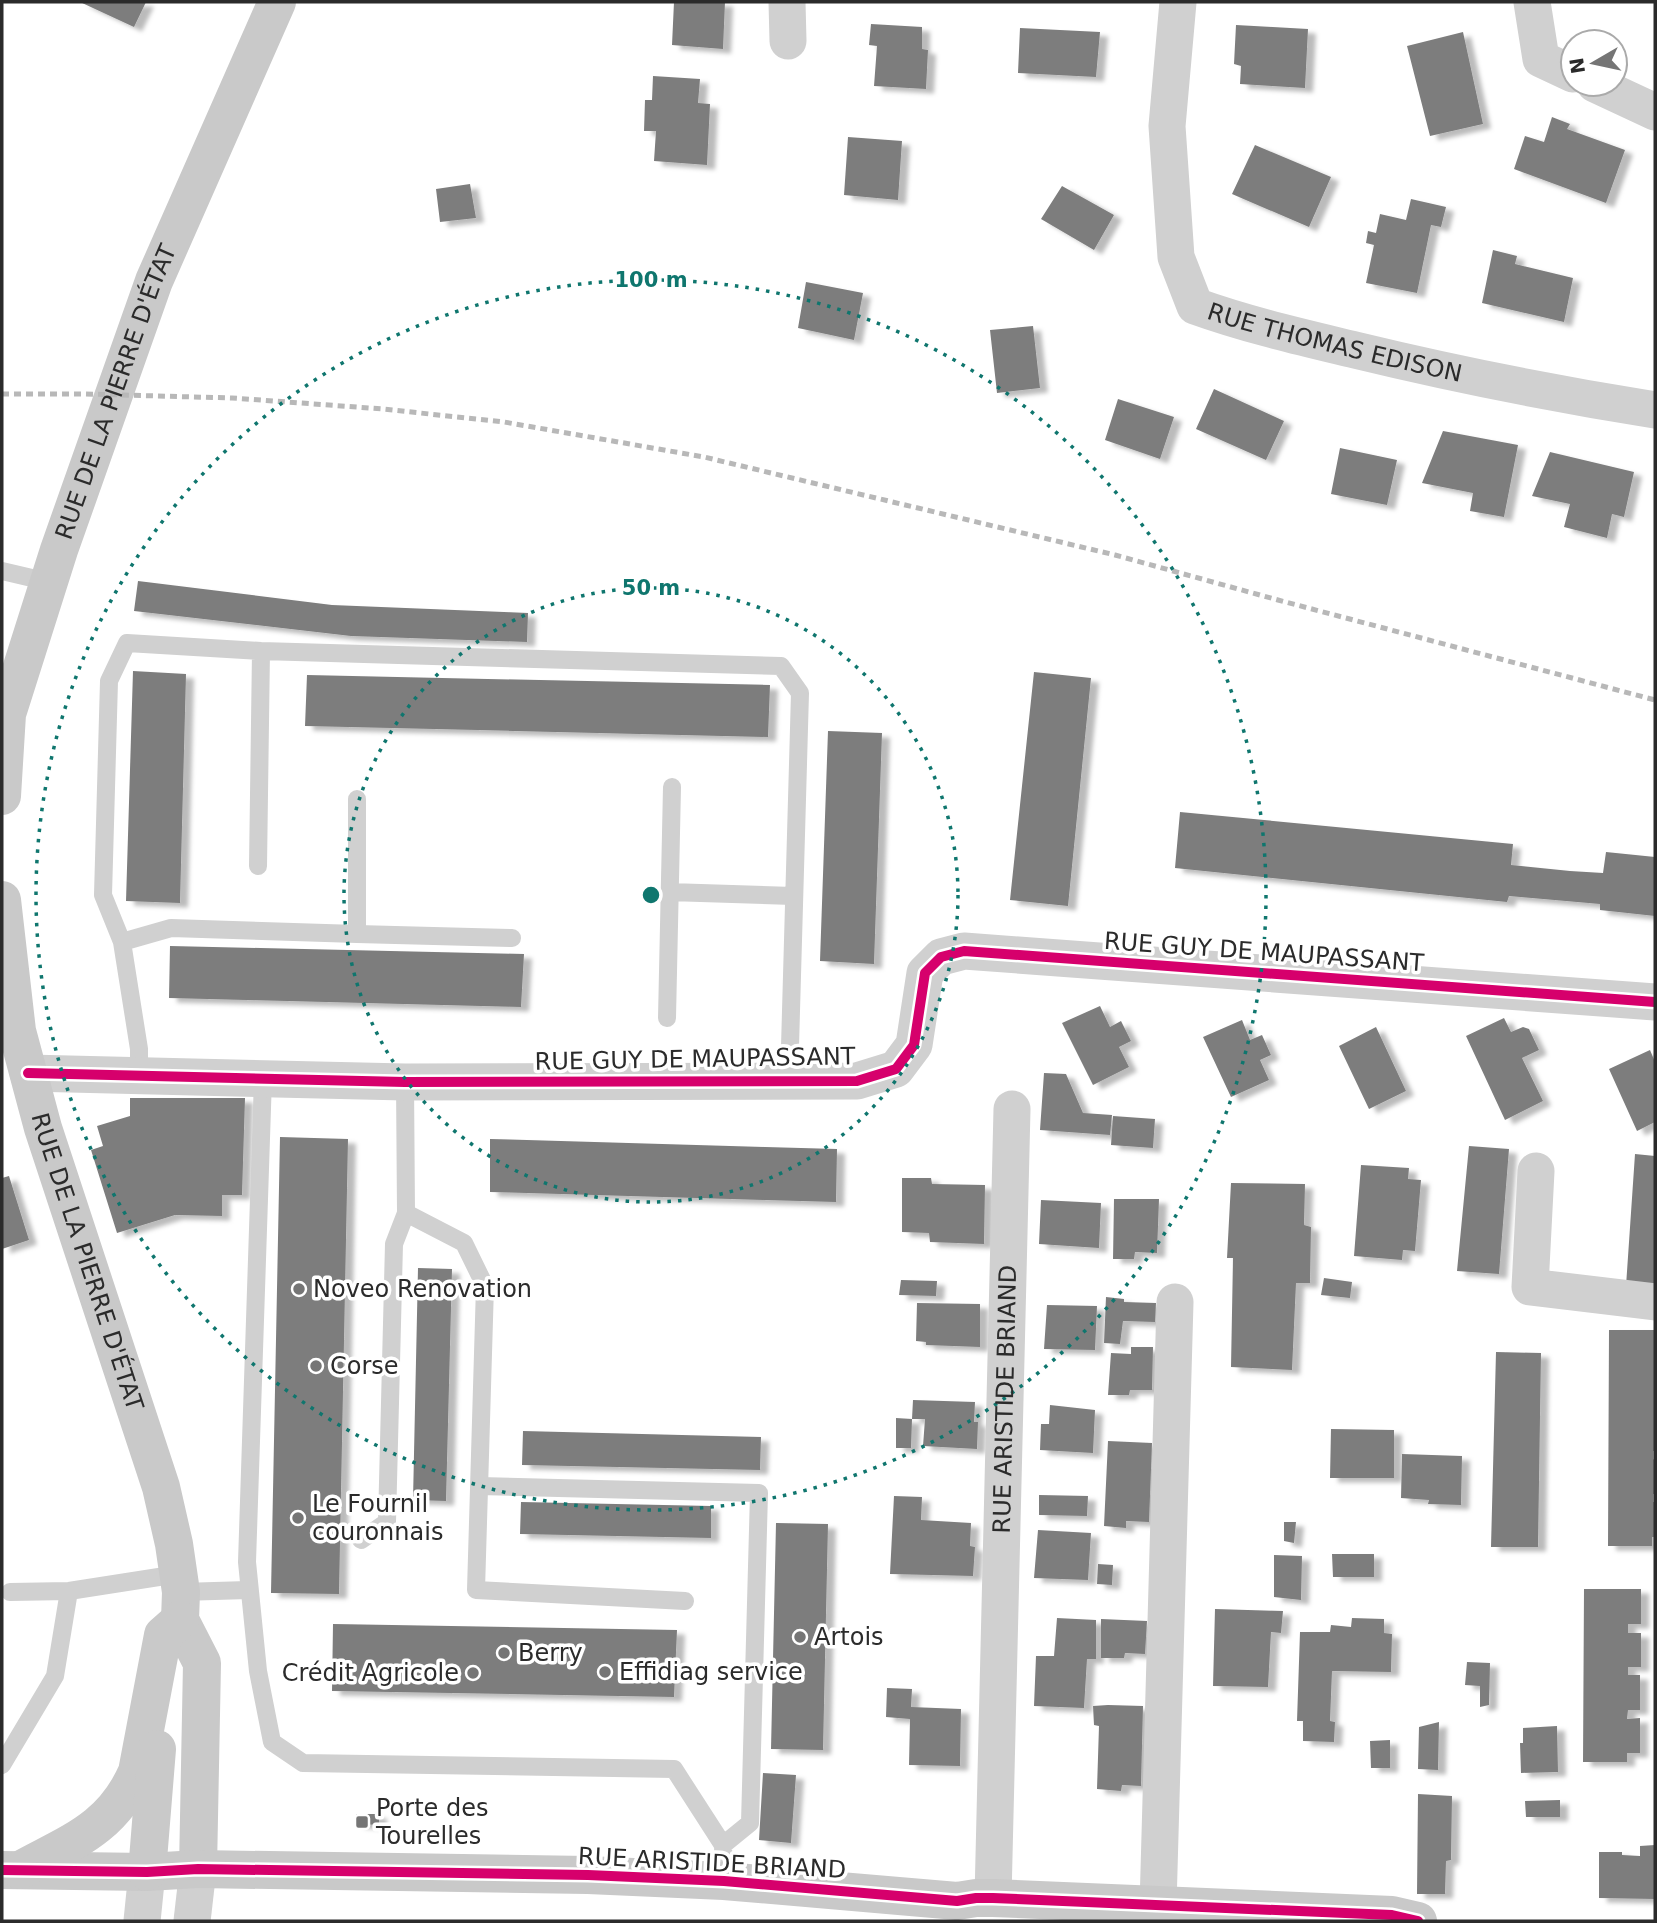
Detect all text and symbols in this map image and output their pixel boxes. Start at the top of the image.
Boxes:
north arrow [1559,28,1629,98]
text: N [1565,56,1589,75]
street label: RUE DE LA PIERRE D'ÉTAT [50,240,182,543]
text: 100 m [614,268,688,292]
street label: RUE THOMAS EDISON [1204,297,1465,388]
text: 50 m [622,576,680,600]
centre of rings [639,883,663,907]
street label: RUE GUY DE MAUPASSANT [1103,927,1425,977]
street label: RUE GUY DE MAUPASSANT [534,1042,856,1076]
street label: RUE DE LA PIERRE D'ÉTAT [26,1110,149,1414]
street label: RUE ARISTIDE BRIAND [988,1265,1022,1534]
place label: Noveo Renovation [313,1275,532,1303]
marker: Noveo Renovation [291,1281,307,1297]
place label: Corse [330,1352,399,1380]
marker: Corse [308,1358,324,1374]
place label: Le Fournil couronnais [312,1490,443,1546]
marker: Le Fournil couronnais [290,1510,306,1526]
place label: Artois [814,1623,884,1651]
marker: Artois [792,1629,808,1645]
place label: Berry [518,1639,583,1667]
marker: Berry [496,1645,512,1661]
place label: Effidiag service [619,1658,803,1686]
place label: Crédit Agricole [282,1659,459,1687]
marker: Effidiag service [597,1664,613,1680]
marker: Crédit Agricole [465,1665,481,1681]
place label: Porte des Tourelles [375,1794,488,1850]
marker: Porte des Tourelles [354,1814,370,1830]
street label: RUE ARISTIDE BRIAND [577,1842,847,1884]

